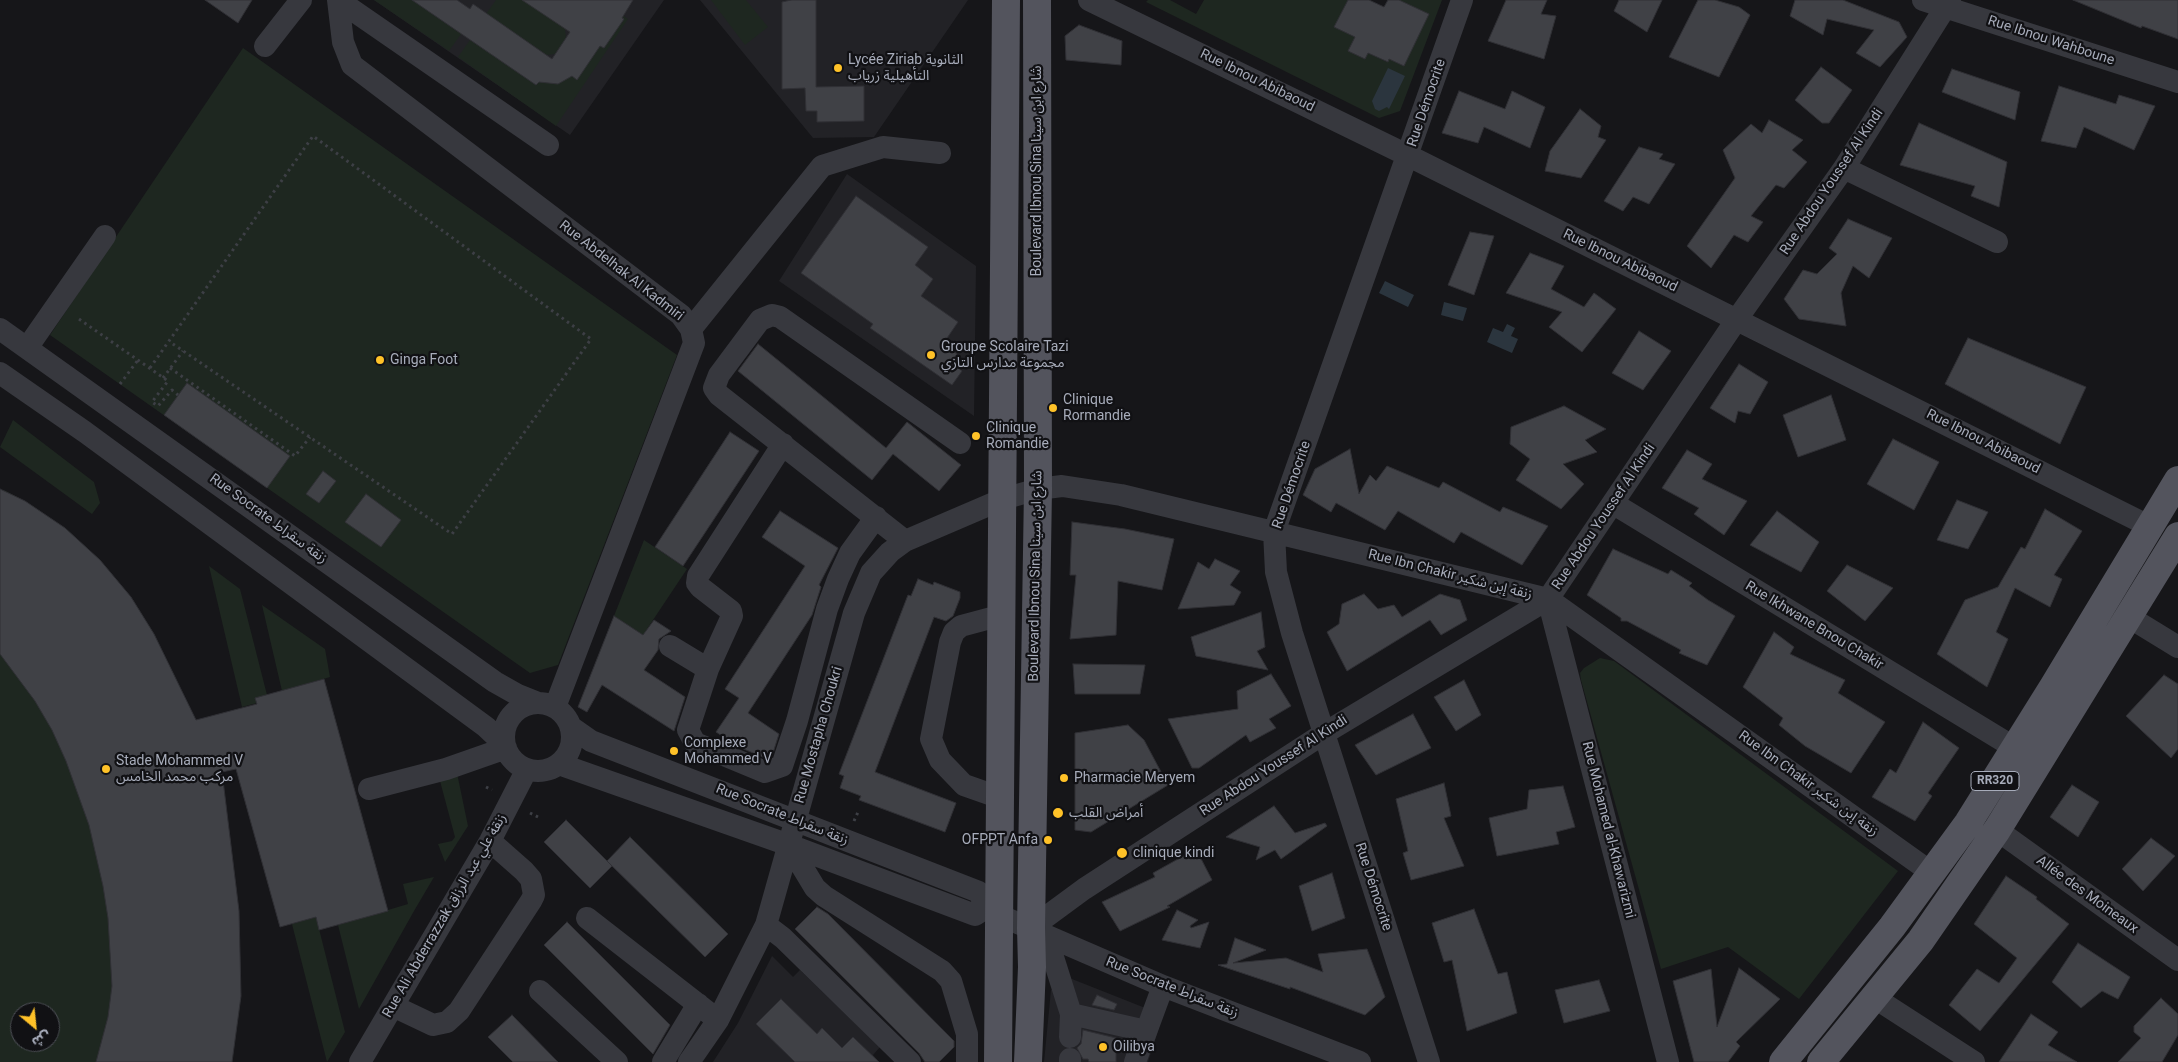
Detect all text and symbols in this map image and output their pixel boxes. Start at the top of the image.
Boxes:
street label: Rue Ibnou Wahboune [1986,13,2116,69]
street label: Rue Ibnou Abibaoud [1197,46,1317,116]
place label: Lycée Ziriab الثانوية التأهيلية زرياب [848,52,963,84]
street label: Rue Démocrite [1404,57,1450,149]
marker: Lycée Ziriab الثانوية التأهيلية زرياب [832,62,844,74]
street label: Boulevard Ibnou Sina شارع ابن سينا [1029,65,1045,277]
street label: Rue Abdou Youssef Al Kindi [1777,106,1887,258]
street label: Rue Abdelhak Al Kadmiri [556,217,686,325]
street label: Rue Ibnou Abibaoud [1560,226,1680,296]
place label: Groupe Scolaire Tazi مجموعة مدارس التازي [941,339,1069,372]
marker: Groupe Scolaire Tazi مجموعة مدارس التازي [925,349,937,361]
place label: Ginga Foot [390,352,458,368]
marker: Ginga Foot [374,354,386,366]
place label: Clinique Rormandie [1063,392,1131,424]
marker: Clinique Rormandie [1047,402,1059,414]
street label: Rue Ibnou Abibaoud [1923,406,2043,478]
place label: Clinique Romandie [986,420,1049,452]
marker: Clinique Romandie [970,430,982,442]
street label: Rue Démocrite [1269,439,1315,531]
street label: Rue Abdou Youssef Al Kindi [1549,441,1659,593]
street label: Boulevard Ibnou Sina شارع ابن سينا [1026,470,1046,682]
street label: Rue Socrate زنقة سقراط [206,471,330,567]
street label: Rue Ibn Chakir زنقة إبن شكير [1366,546,1534,604]
street label: Rue Ikhwane Bnou Chakir [1742,578,1886,674]
street label: Rue Mostapha Choukri [791,665,847,805]
street label: Rue Abdou Youssef Al Kindi [1197,712,1351,820]
street label: Rue Ibn Chakir زنقة إبن شكير [1735,728,1881,840]
place label: Complexe Mohammed V [684,735,772,768]
street label: Rue Mohamed al-Khawarizmi [1578,740,1638,920]
marker: Complexe Mohammed V [668,745,680,757]
place label: Stade Mohammed V مركب محمد الخامس [116,753,243,786]
marker: Stade Mohammed V مركب محمد الخامس [100,763,112,775]
place label: Pharmacie Meryem [1074,770,1195,786]
road number: RR320 [1971,771,2019,790]
marker: Pharmacie Meryem [1058,772,1070,784]
street label: Rue Socrate زنقة سقراط [713,781,851,849]
place label: أمراض القلب [1069,805,1143,821]
marker: أمراض القلب [1051,806,1065,820]
street label: Rue Ali Abderrazzak زنقة علي عبد الرزاق [380,811,510,1021]
place label: OFPPT Anfa [962,832,1038,848]
marker: OFPPT Anfa [1042,834,1054,846]
street label: Rue Démocrite [1351,841,1395,933]
place label: clinique kindi [1133,845,1214,861]
marker: clinique kindi [1115,846,1129,860]
street label: Allée des Moineaux [2033,853,2141,937]
street label: Rue Socrate زنقة سقراط [1103,954,1241,1022]
north arrow [10,1002,60,1052]
text: ش [29,1028,54,1051]
place label: Oilibya [1113,1039,1155,1055]
marker: Oilibya [1097,1041,1109,1053]

